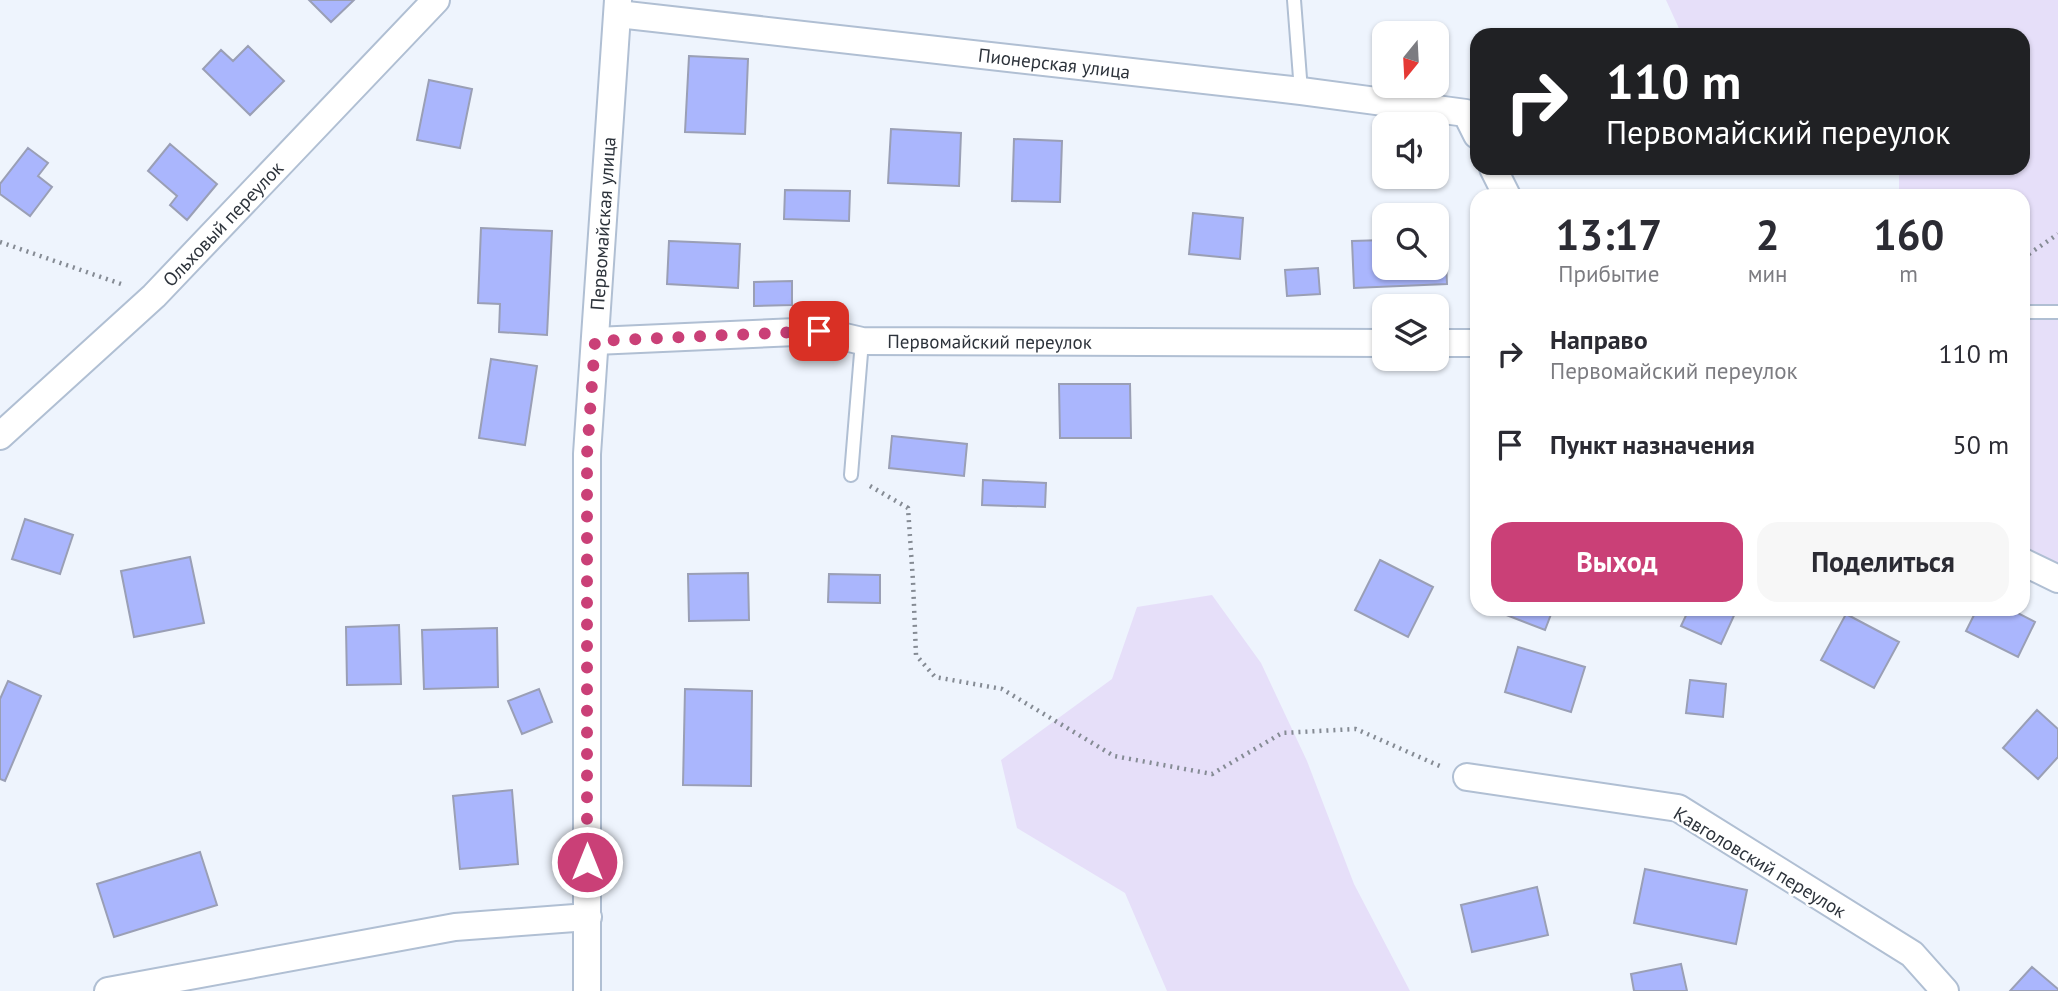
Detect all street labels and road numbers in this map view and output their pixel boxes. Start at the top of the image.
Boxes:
street label: Пионерская улица [977,43,1132,84]
street label: Первомайская улица [585,136,621,311]
street label: Ольховый переулок [158,156,288,291]
street label: Первомайский переулок [887,329,1092,354]
street label: Кавголовский переулок [1669,801,1851,923]

